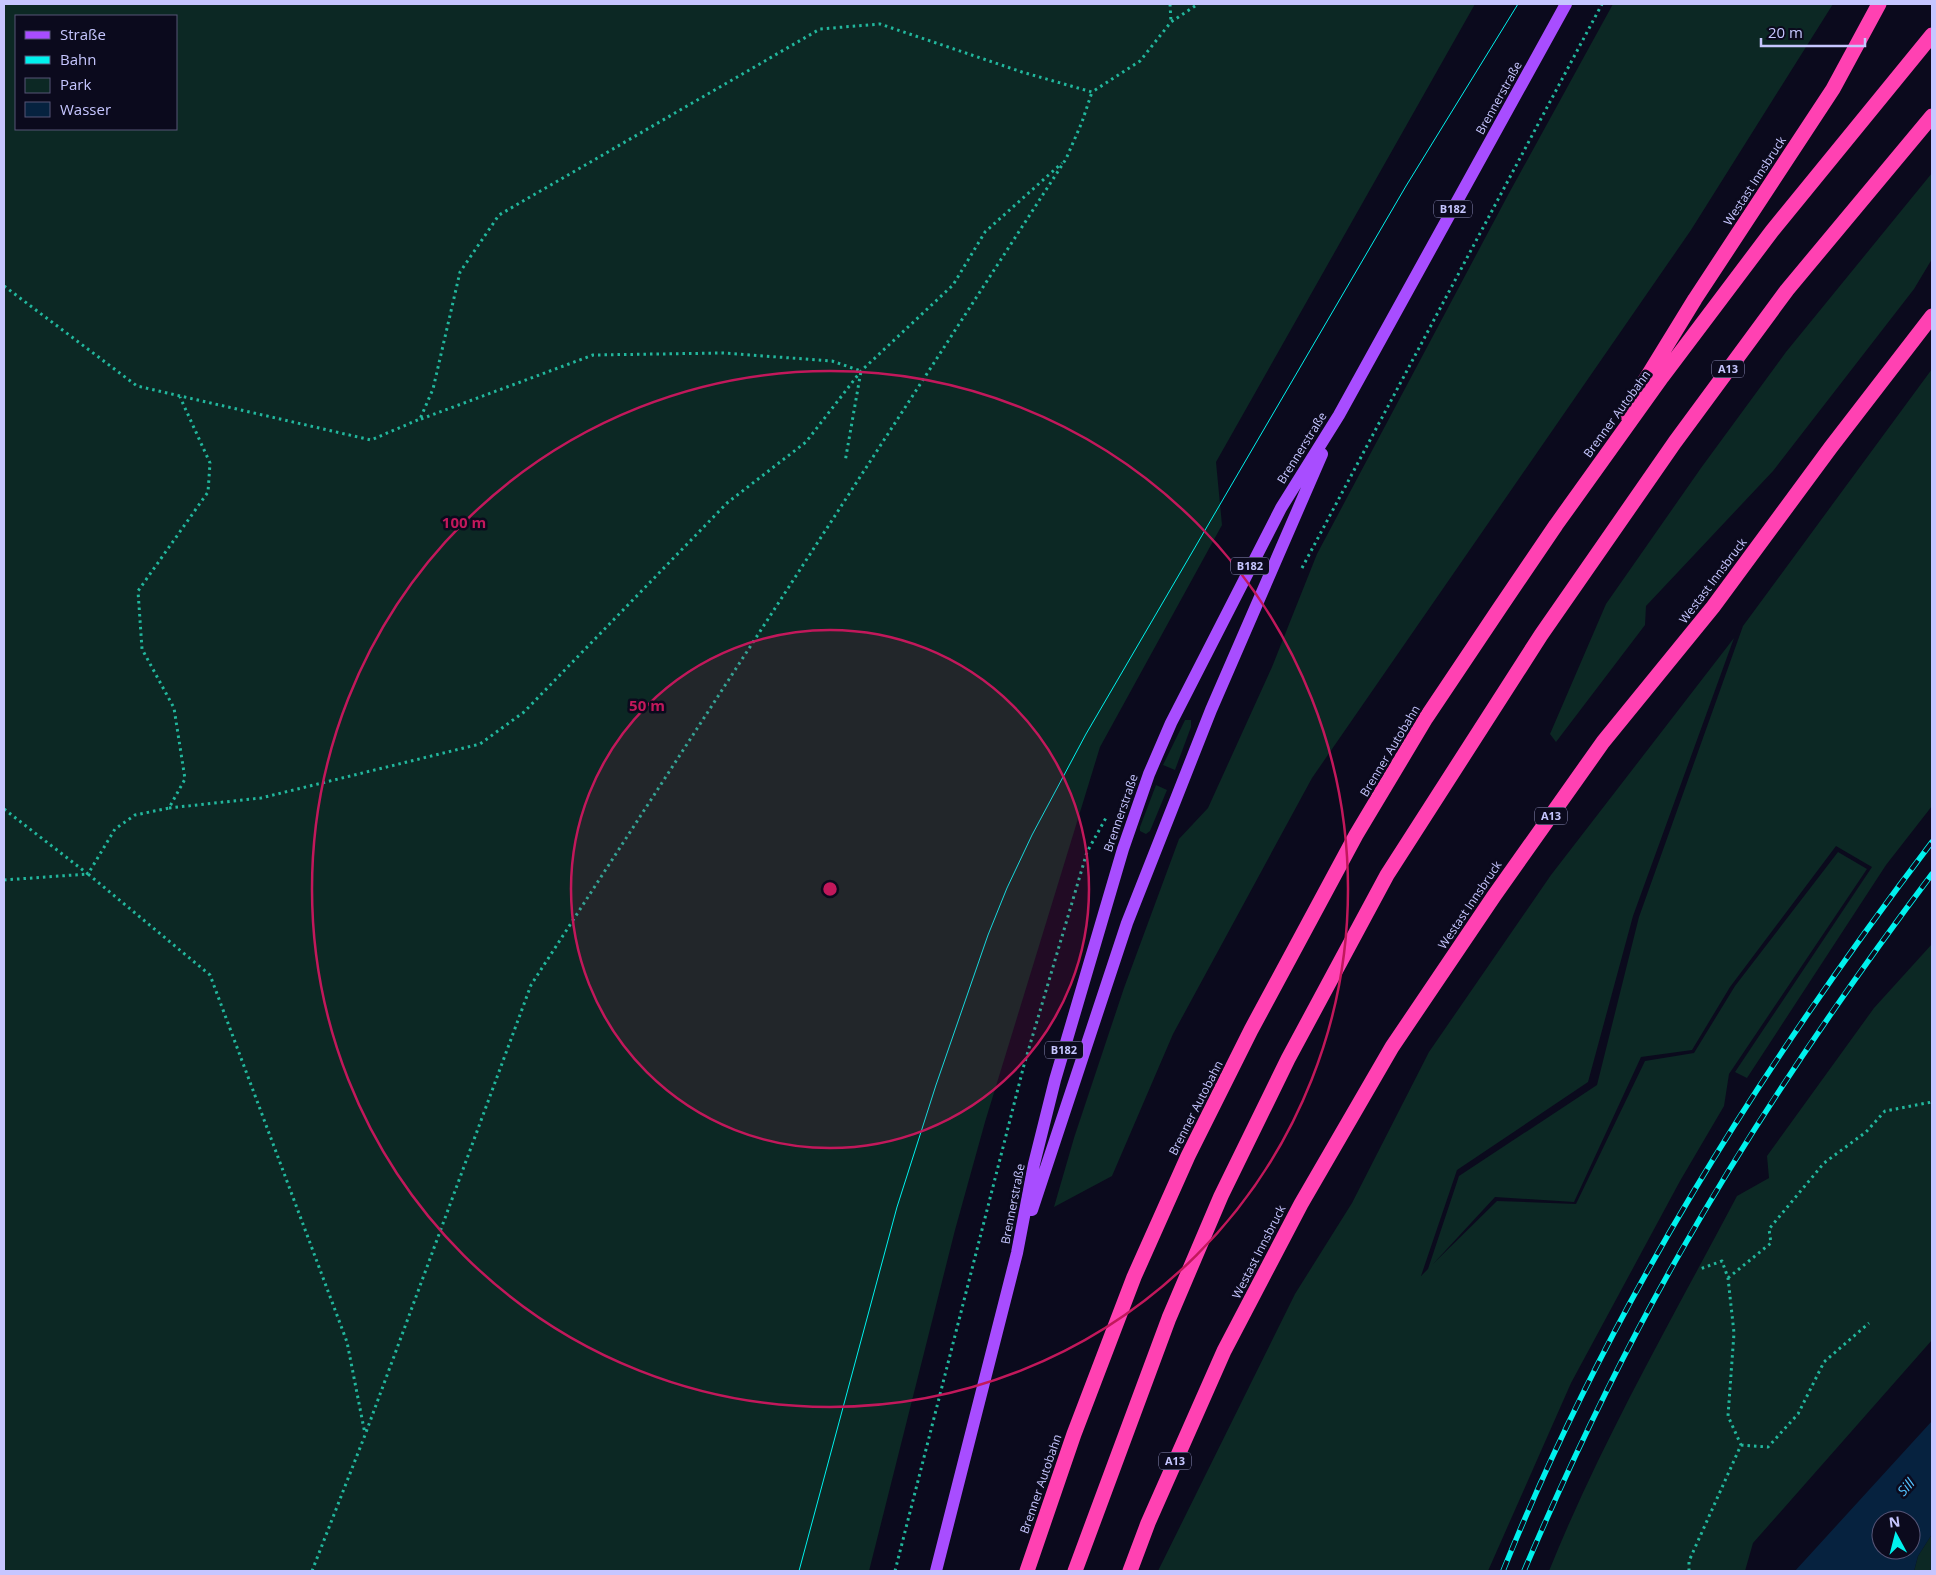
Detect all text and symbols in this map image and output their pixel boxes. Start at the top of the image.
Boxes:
legend [15,15,178,130]
scale bar [1761,15,1865,47]
text: 20 m [1768,22,1803,42]
text: Straße [60,24,106,44]
text: Bahn [60,49,96,69]
street label: Brennerstraße [1471,58,1526,138]
text: Park [60,74,91,94]
text: Wasser [60,99,111,119]
street label: Westast Innsbruck [1719,132,1790,229]
road number: B182 [1434,200,1472,218]
road number: A13 [1712,360,1744,378]
street label: Brenner Autobahn [1579,367,1654,461]
street label: Brennerstraße [1273,408,1331,487]
text: 100 m [442,512,486,532]
street label: Westast Innsbruck [1675,534,1751,627]
road number: B182 [1231,558,1269,574]
text: 50 m [629,695,665,715]
street label: Brenner Autobahn [1355,702,1424,800]
street label: Brennerstraße [1099,771,1142,854]
road number: A13 [1535,808,1567,824]
street label: Westast Innsbruck [1434,857,1506,952]
centre of rings [821,880,839,898]
road number: B182 [1045,1042,1083,1058]
street label: Brenner Autobahn [1164,1058,1227,1158]
street label: Brennerstraße [996,1162,1029,1246]
street label: Westast Innsbruck [1228,1201,1290,1302]
street label: Brenner Autobahn [1016,1432,1066,1536]
road number: A13 [1159,1452,1191,1470]
water label: Sill [1893,1473,1919,1500]
north arrow [1871,1510,1921,1560]
text: N [1888,1511,1901,1532]

